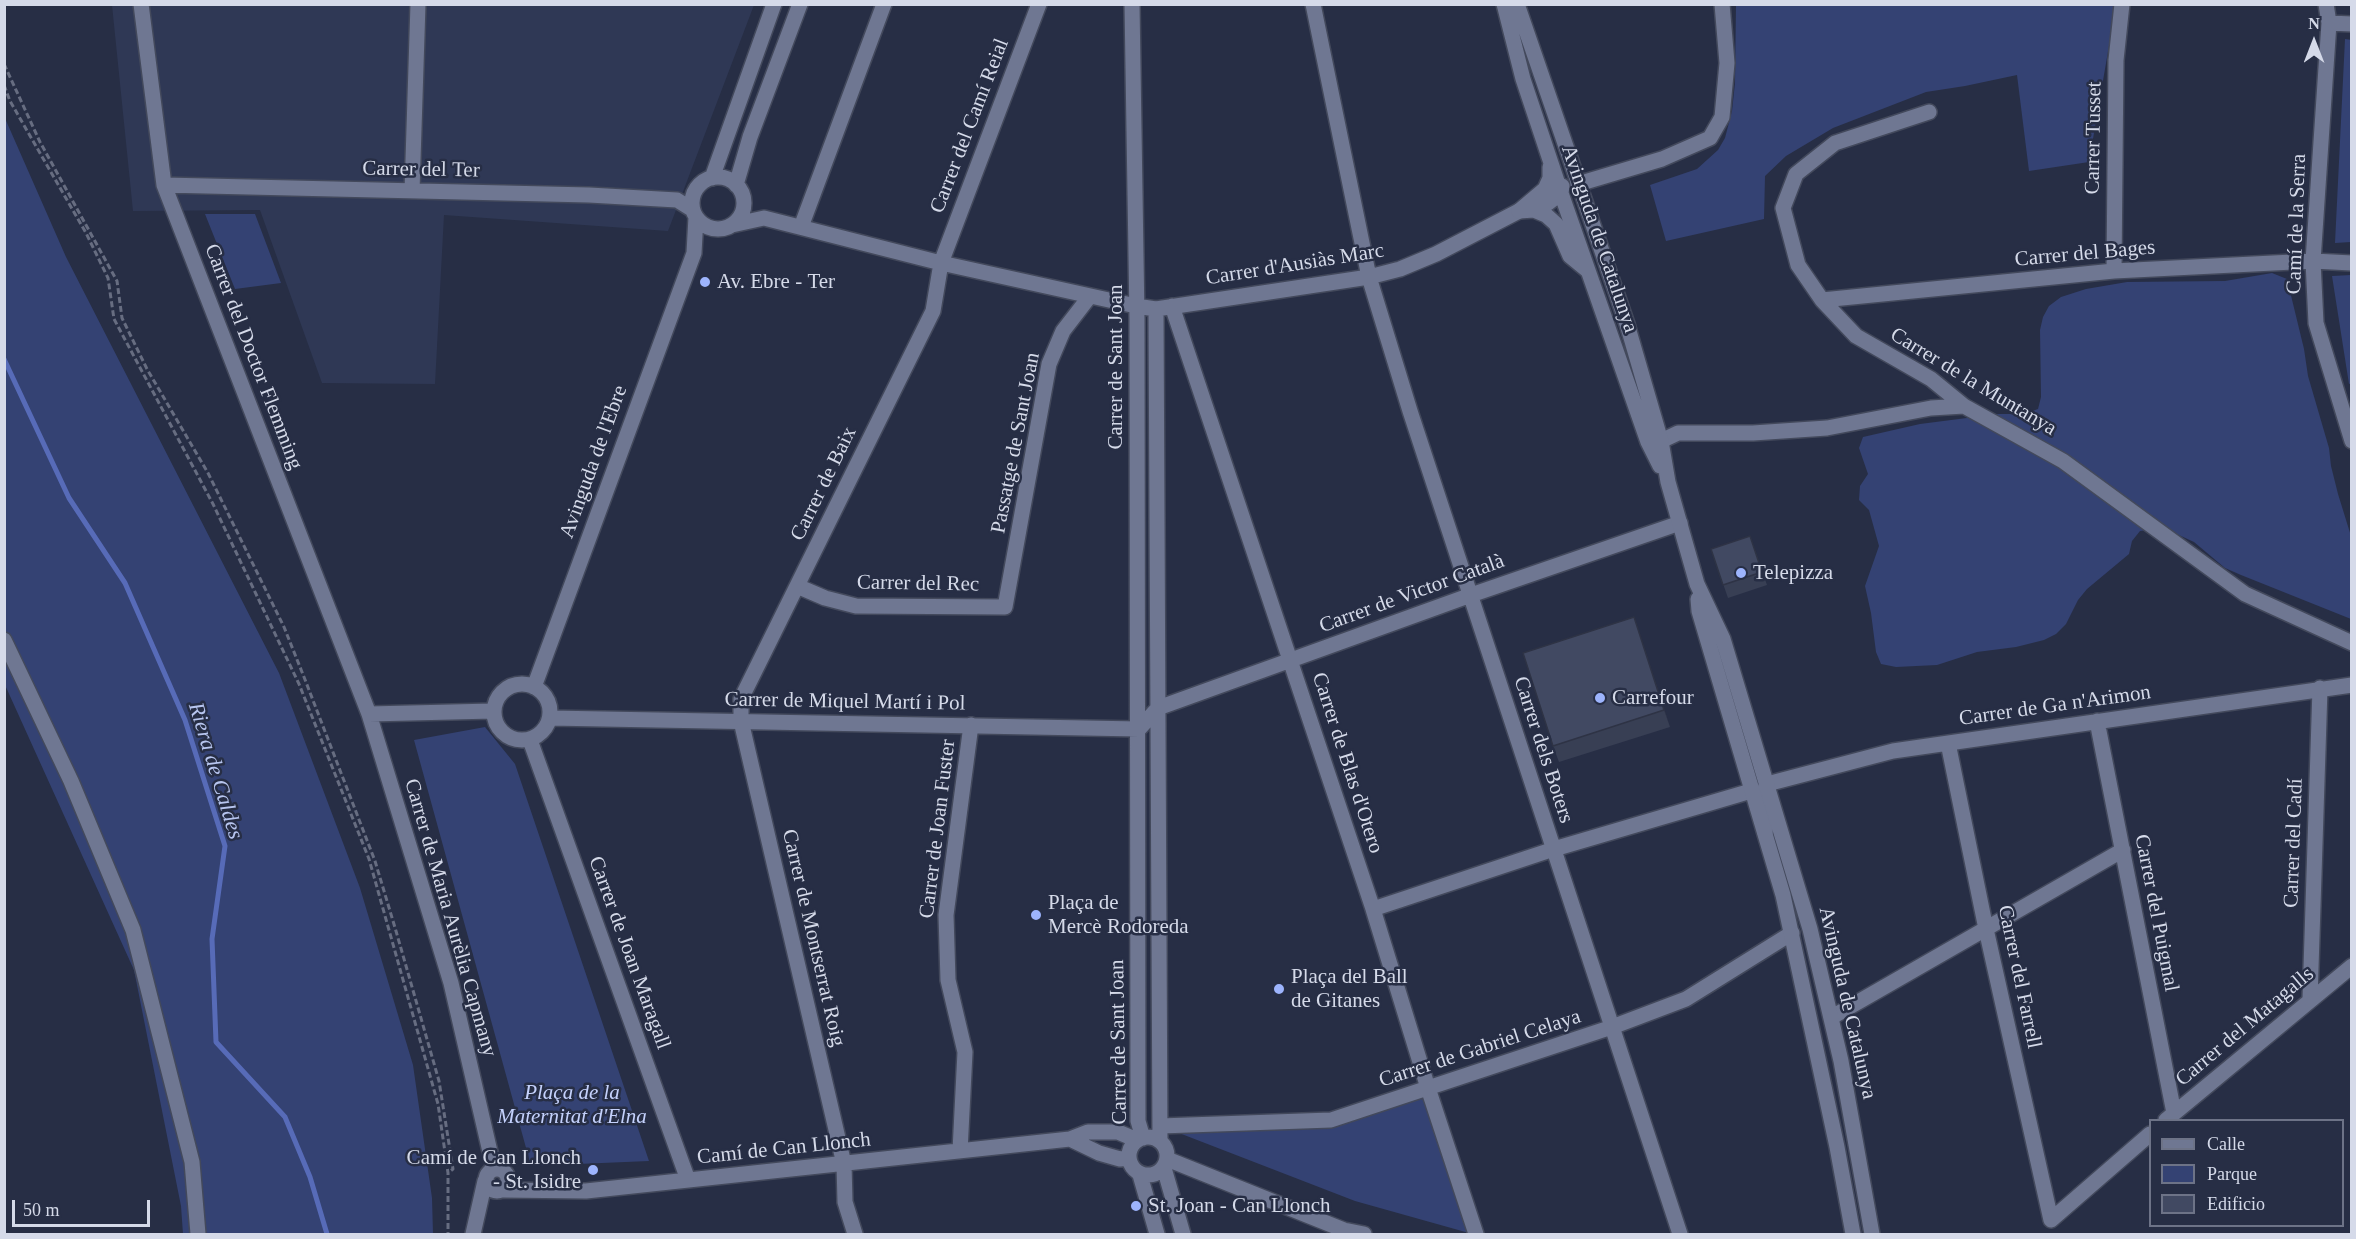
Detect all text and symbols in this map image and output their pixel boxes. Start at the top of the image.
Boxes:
north arrow [2284,12,2344,72]
text: N [2308,15,2320,32]
street label: Carrer del Camí Reial [925,35,1015,217]
street label: Carrer Tusset [2080,81,2108,195]
street label: Avinguda de Catalunya [1555,142,1643,336]
street label: Camí de la Serra [2282,153,2312,295]
street label: Carrer del Ter [362,156,480,184]
street label: Carrer del Bages [2014,235,2156,273]
street label: Carrer d'Ausiàs Marc [1204,238,1386,292]
street label: Carrer del Doctor Flemming [198,241,308,473]
place label: Av. Ebre - Ter [717,269,835,295]
marker: Av. Ebre - Ter [698,275,712,289]
street label: Carrer de Sant Joan [1103,284,1129,450]
street label: Carrer de la Muntanya [1885,322,2061,442]
street label: Passatge de Sant Joan [986,350,1046,536]
street label: Avinguda de l'Ebre [555,382,633,542]
street label: Carrer de Baix [786,423,862,545]
street label: Carrer de Victor Català [1316,549,1508,639]
place label: Telepizza [1753,560,1833,586]
marker: Telepizza [1734,566,1748,580]
street label: Carrer del Rec [857,570,979,598]
street label: Carrer de Blas d'Otero [1306,669,1388,857]
street label: Carrer dels Boters [1507,673,1579,827]
street label: Carrer de Ga n'Arimon [1958,680,2152,732]
place label: Carrefour [1612,685,1694,711]
street label: Carrer de Miquel Martí i Pol [724,687,966,717]
marker: Carrefour [1593,691,1607,705]
water label: Riera de Caldes [182,699,248,843]
street label: Carrer de Joan Fuster [915,738,961,920]
street label: Carrer de Maria Aurèlia Capmany [398,776,502,1060]
street label: Carrer del Cadí [2279,778,2309,908]
street label: Carrer de Montserrat Roig [776,827,850,1049]
street label: Carrer del Puigmal [2128,832,2184,994]
street label: Carrer de Joan Maragall [582,853,676,1053]
place label: Plaça de Mercè Rodoreda [1048,890,1189,940]
street label: Carrer del Farrell [1992,903,2046,1051]
street label: Avinguda de Catalunya [1813,904,1881,1102]
marker: Plaça de Mercè Rodoreda [1029,908,1043,922]
street label: Carrer de Sant Joan [1105,959,1133,1125]
street label: Carrer del Matagalls [2171,962,2319,1092]
place label: Plaça del Ball de Gitanes [1291,964,1408,1014]
marker: Plaça del Ball de Gitanes [1272,982,1286,996]
street label: Carrer de Gabriel Celaya [1376,1004,1584,1094]
park label: Plaça de la Maternitat d'Elna [497,1080,647,1130]
legend [2149,1119,2344,1227]
street label: Camí de Can Llonch [696,1127,872,1171]
text: Calle [2207,1134,2245,1154]
place label: Camí de Can Llonch - St. Isidre [407,1145,581,1195]
marker: Camí de Can Llonch - St. Isidre [586,1163,600,1177]
text: Parque [2207,1164,2257,1184]
scale bar [15,1188,153,1226]
place label: St. Joan - Can Llonch [1148,1193,1331,1219]
text: Edificio [2207,1194,2265,1214]
marker: St. Joan - Can Llonch [1129,1199,1143,1213]
text: 50 m [23,1200,60,1220]

